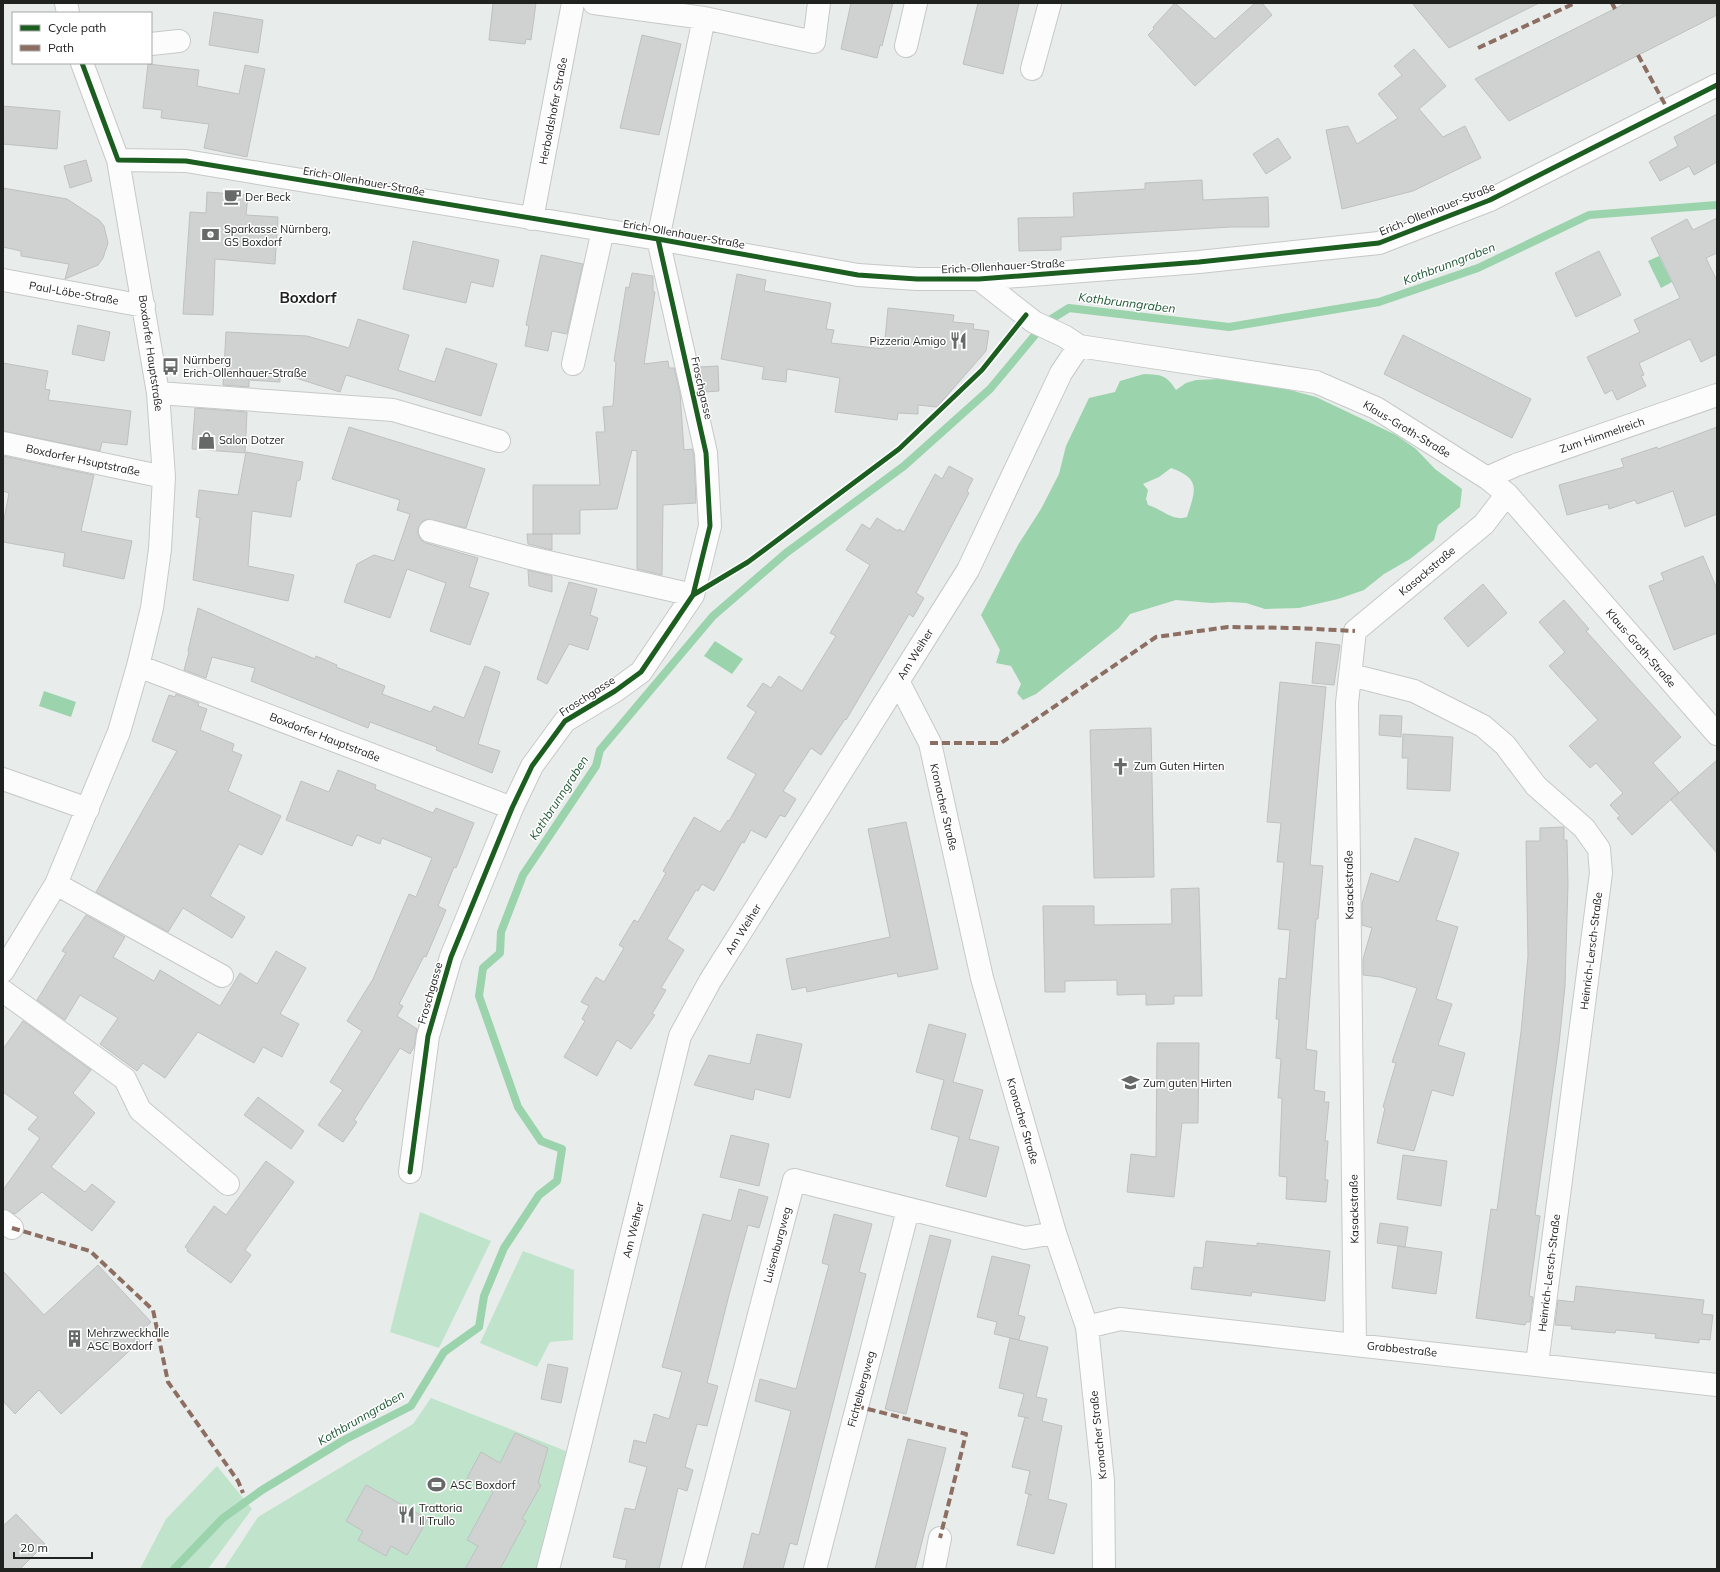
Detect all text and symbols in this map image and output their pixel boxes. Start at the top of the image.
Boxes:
legend [12,12,152,64]
text: Cycle path [48,20,106,35]
text: Path [48,40,74,55]
street label: Herboldshofer Straße [536,56,570,166]
street label: Erich-Ollenhauer-Straße [302,163,426,199]
street label: Erich-Ollenhauer-Straße [1377,179,1497,239]
cafe icon: Der Beck [222,187,242,207]
place label: Der Beck [245,190,291,204]
street label: Erich-Ollenhauer-Straße [622,216,746,252]
place label: Sparkasse Nürnberg, GS Boxdorf [224,222,331,249]
bank icon: Sparkasse Nürnberg, GS Boxdorf [201,225,221,245]
water label: Kothbrunngraben [1401,239,1497,288]
street label: Erich-Ollenhauer-Straße [941,256,1065,276]
street label: Paul-Löbe-Straße [28,278,120,308]
district label: Boxdorf [279,288,337,307]
water label: Kothbrunngraben [1078,289,1176,316]
street label: Boxdorfer Hauptstraße [136,294,166,412]
restaurant icon: Pizzeria Amigo [949,331,969,351]
place label: Pizzeria Amigo [870,334,946,348]
place label: Nürnberg Erich-Ollenhauer-Straße [183,353,307,380]
street label: Froschgasse [688,355,716,421]
bus stop icon: Nürnberg Erich-Ollenhauer-Straße [160,356,180,376]
street label: Klaus-Groth-Straße [1361,397,1453,461]
street label: Zum Himmelreich [1558,414,1646,456]
shop icon: Salon Dotzer [196,430,216,450]
place label: Salon Dotzer [219,433,285,447]
street label: Boxdorfer Hsuptstraße [25,441,141,479]
street label: Kasackstraße [1396,543,1458,599]
street label: Klaus-Groth-Straße [1603,606,1679,690]
street label: Am Weiher [894,626,936,682]
street label: Froschgasse [556,673,618,719]
street label: Boxdorfer Hauptstraße [268,709,382,765]
water label: Kothbrunngraben [526,753,591,843]
church icon: Zum Guten Hirten [1111,756,1131,776]
place label: Zum Guten Hirten [1134,759,1224,773]
street label: Kronacher Straße [927,762,961,852]
street label: Kasackstraße [1341,850,1357,920]
street label: Heinrich-Lersch-Straße [1577,891,1605,1011]
street label: Am Weiher [722,901,764,957]
street label: Froschgasse [414,960,446,1026]
school or university icon: Zum guten Hirten [1120,1073,1140,1093]
street label: Kronacher Straße [1004,1076,1042,1166]
place label: Zum guten Hirten [1143,1076,1232,1090]
street label: Kasackstraße [1346,1174,1362,1244]
street label: Am Weiher [619,1201,647,1259]
street label: Luisenburgweg [760,1205,794,1285]
street label: Heinrich-Lersch-Straße [1535,1213,1563,1333]
place label: Mehrzweckhalle ASC Boxdorf [87,1326,169,1353]
building icon: Mehrzweckhalle ASC Boxdorf [64,1329,84,1349]
street label: Grabbestraße [1366,1338,1438,1360]
street label: Fichtelbergweg [844,1349,878,1429]
water label: Kothbrunngraben [315,1387,407,1448]
street label: Kronacher Straße [1086,1390,1110,1480]
sports icon: ASC Boxdorf [427,1475,447,1495]
place label: ASC Boxdorf [450,1478,516,1492]
place label: Trattoria Il Trullo [419,1501,462,1528]
restaurant icon: Trattoria Il Trullo [396,1504,416,1524]
scale bar [14,1534,92,1560]
text: 20 m [20,1540,48,1555]

